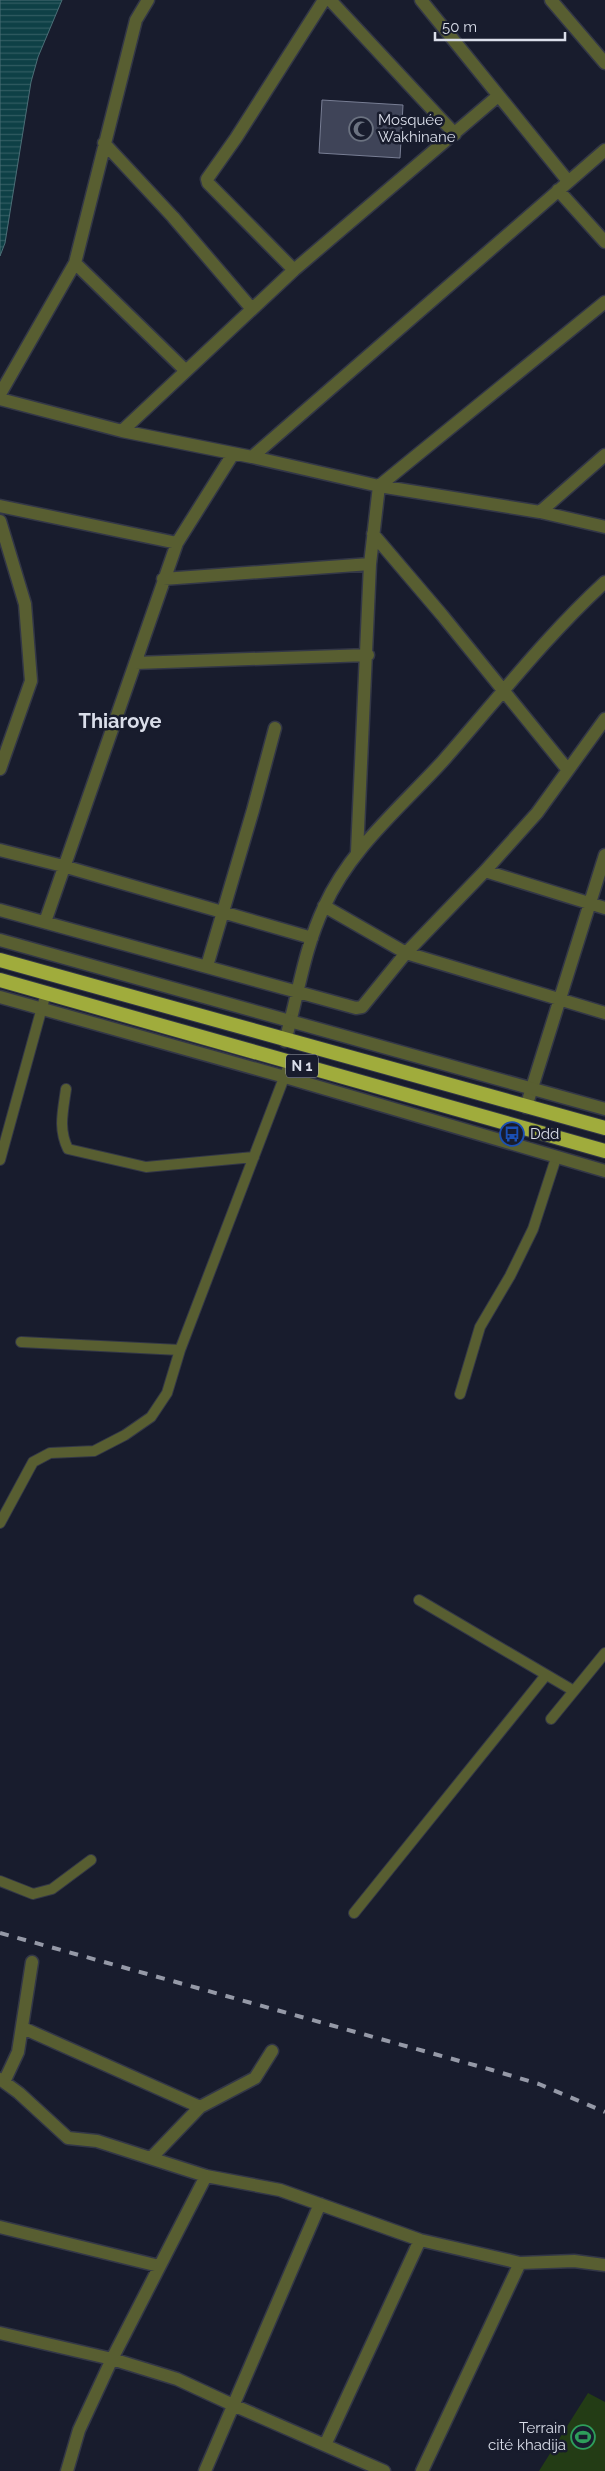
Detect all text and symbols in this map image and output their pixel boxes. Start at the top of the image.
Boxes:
scale bar [435,10,565,42]
text: 50 m [442,18,477,36]
place label: Mosquée Wakhinane [378,111,456,146]
mosque icon: Mosquée Wakhinane [348,116,374,142]
district label: Thiaroye [79,709,162,733]
road number: N 1 [286,1054,318,1078]
bus stop icon: Ddd [499,1121,525,1147]
place label: Ddd [530,1125,559,1143]
place label: Terrain cité khadija [488,2419,566,2454]
sports icon: Terrain cité khadija [570,2424,596,2450]

